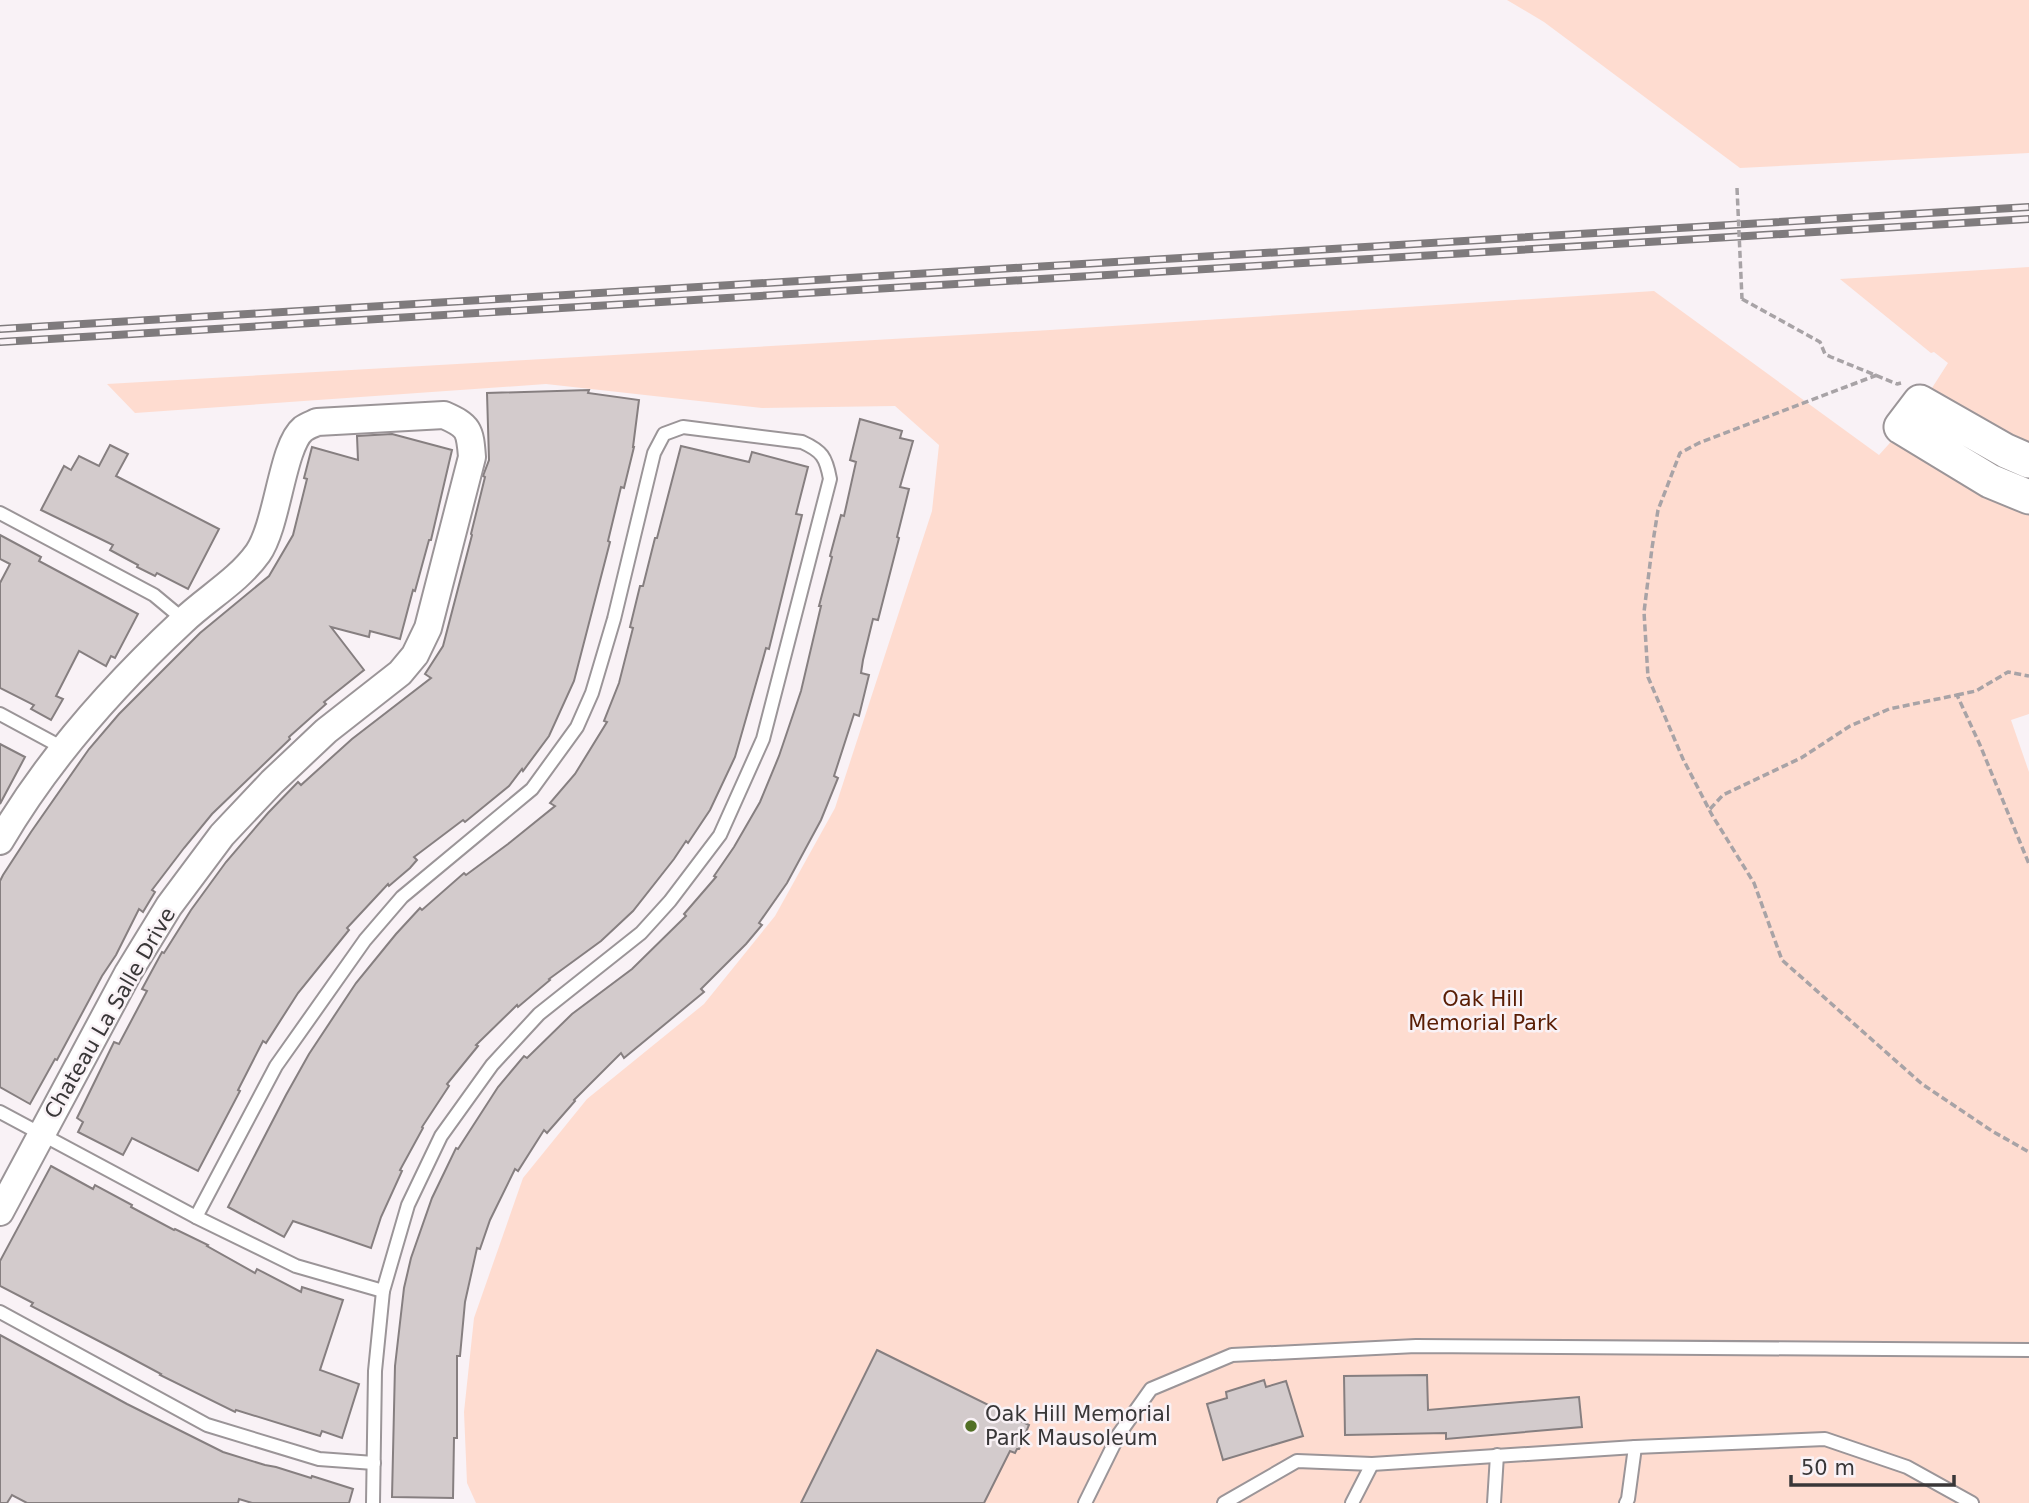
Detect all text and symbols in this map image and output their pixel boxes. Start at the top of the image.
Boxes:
street label: Chateau La Salle Drive [40,903,180,1123]
park label: Oak Hill Memorial Park [1408,987,1559,1035]
place label: Oak Hill Memorial Park Mausoleum [985,1402,1171,1450]
marker: Oak Hill Memorial Park Mausoleum [963,1418,979,1434]
scale bar [1791,1444,1954,1488]
text: 50 m [1801,1456,1855,1480]

